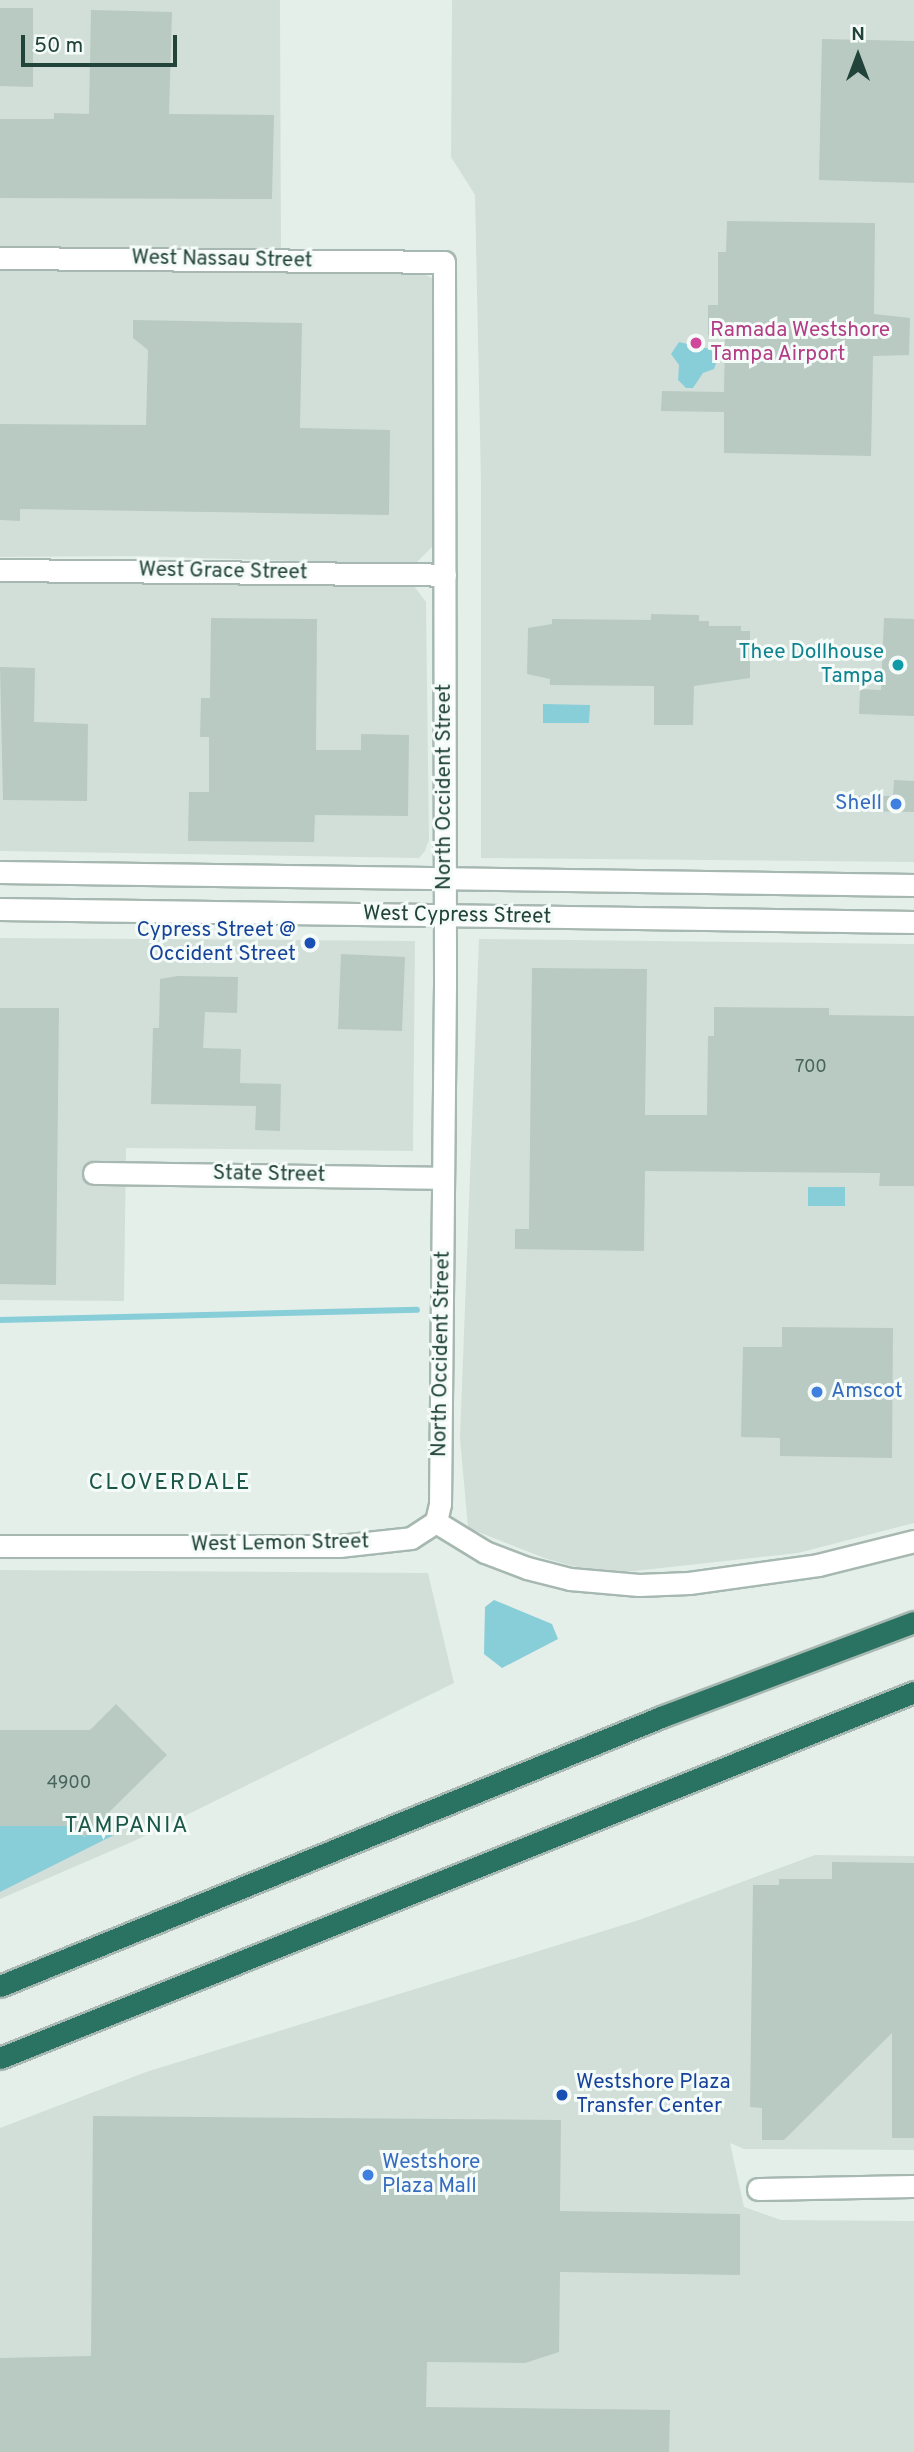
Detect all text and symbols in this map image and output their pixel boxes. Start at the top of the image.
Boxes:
scale bar [24,21,180,65]
north arrow [823,21,893,91]
text: N [851,23,865,47]
text: 50 m [34,33,83,60]
street label: West Nassau Street [131,246,313,274]
place label: Ramada Westshore Tampa Airport [710,318,890,368]
marker: Ramada Westshore Tampa Airport [688,335,704,351]
street label: West Grace Street [138,558,308,586]
place label: Thee Dollhouse Tampa [738,640,884,690]
marker: Thee Dollhouse Tampa [890,657,906,673]
street label: North Occident Street [432,684,458,890]
place label: Shell [835,791,882,817]
marker: Shell [888,796,904,812]
street label: West Cypress Street [363,902,551,930]
place label: Cypress Street @ Occident Street [136,918,296,968]
marker: Cypress Street @ Occident Street [302,935,318,951]
house number: 700 [795,1057,827,1079]
street label: State Street [212,1161,326,1189]
street label: North Occident Street [428,1251,456,1457]
place label: Amscot [831,1379,903,1405]
marker: Amscot [809,1384,825,1400]
district label: CLOVERDALE [90,1470,250,1498]
street label: West Lemon Street [191,1530,369,1558]
house number: 4900 [47,1773,91,1795]
district label: TAMPANIA [65,1813,189,1841]
place label: Westshore Plaza Transfer Center [576,2070,731,2120]
marker: Westshore Plaza Transfer Center [554,2087,570,2103]
place label: Westshore Plaza Mall [382,2150,480,2200]
marker: Westshore Plaza Mall [360,2167,376,2183]

